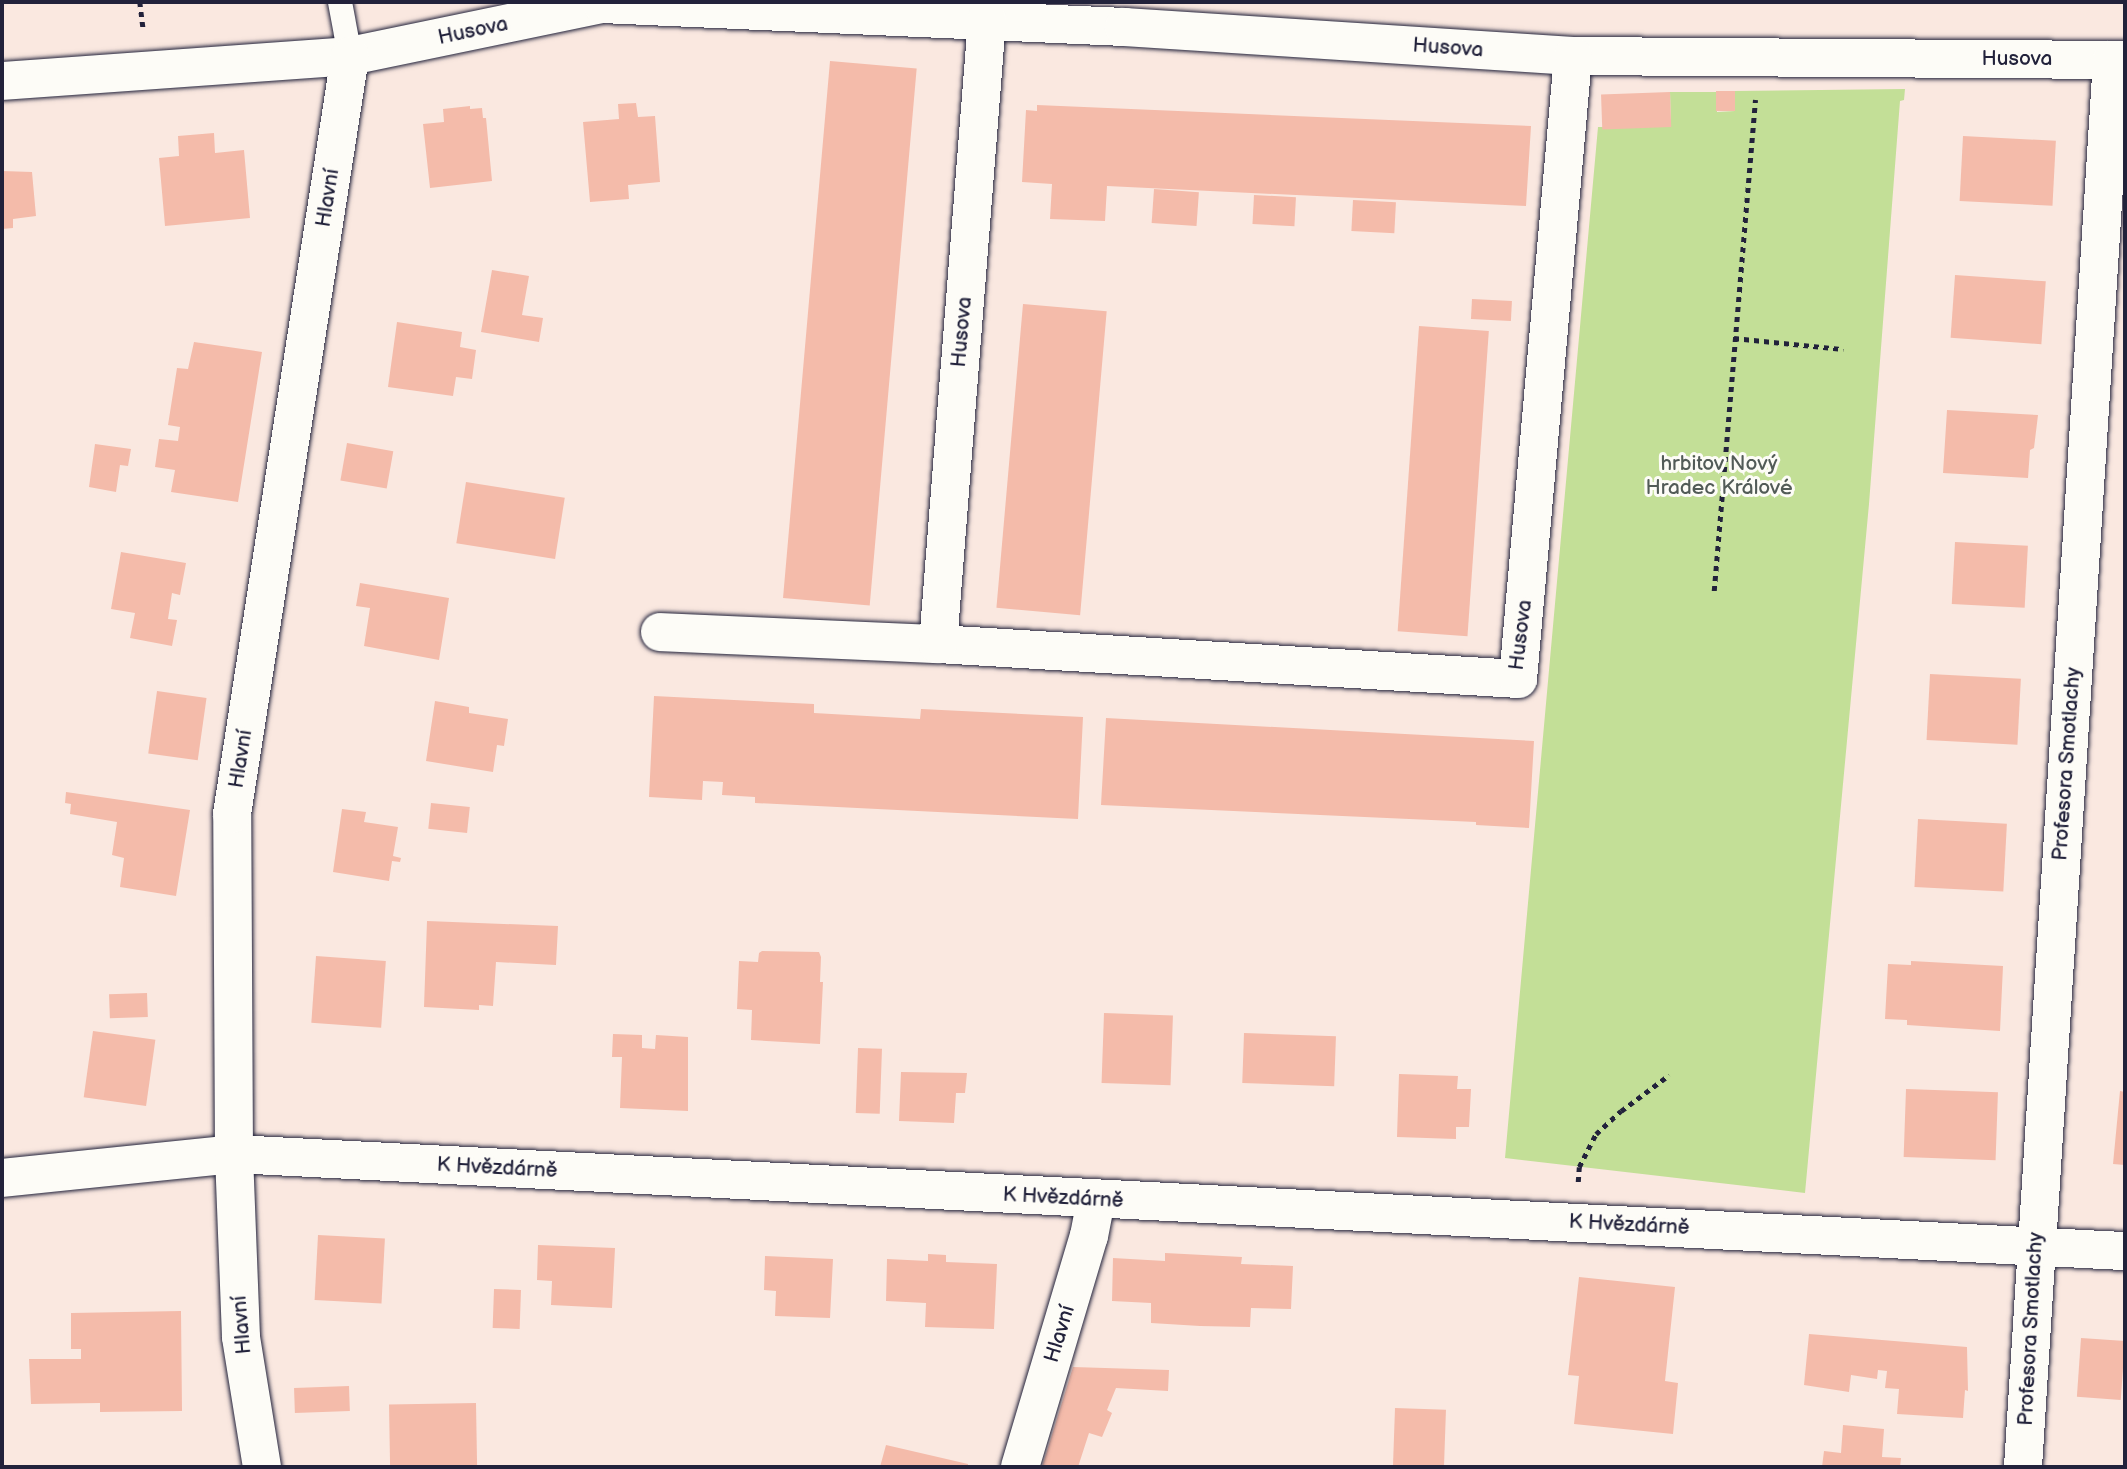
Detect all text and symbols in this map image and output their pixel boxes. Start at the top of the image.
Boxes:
street label: Husova [436,11,510,51]
street label: Husova [1412,33,1484,63]
street label: Husova [1982,46,2052,72]
street label: Hlavní [311,167,345,229]
street label: Husova [946,296,978,368]
park label: hrbitov Nový Hradec Králové [1645,451,1793,501]
street label: Husova [1504,598,1538,672]
street label: Profesora Smotlachy [2048,666,2086,862]
street label: Hlavní [224,728,258,790]
street label: K Hvězdárně [436,1152,558,1184]
street label: K Hvězdárně [1002,1182,1124,1214]
street label: K Hvězdárně [1568,1209,1690,1241]
street label: Profesora Smotlachy [2013,1231,2049,1427]
street label: Hlavní [227,1295,257,1355]
street label: Hlavní [1039,1302,1081,1366]

